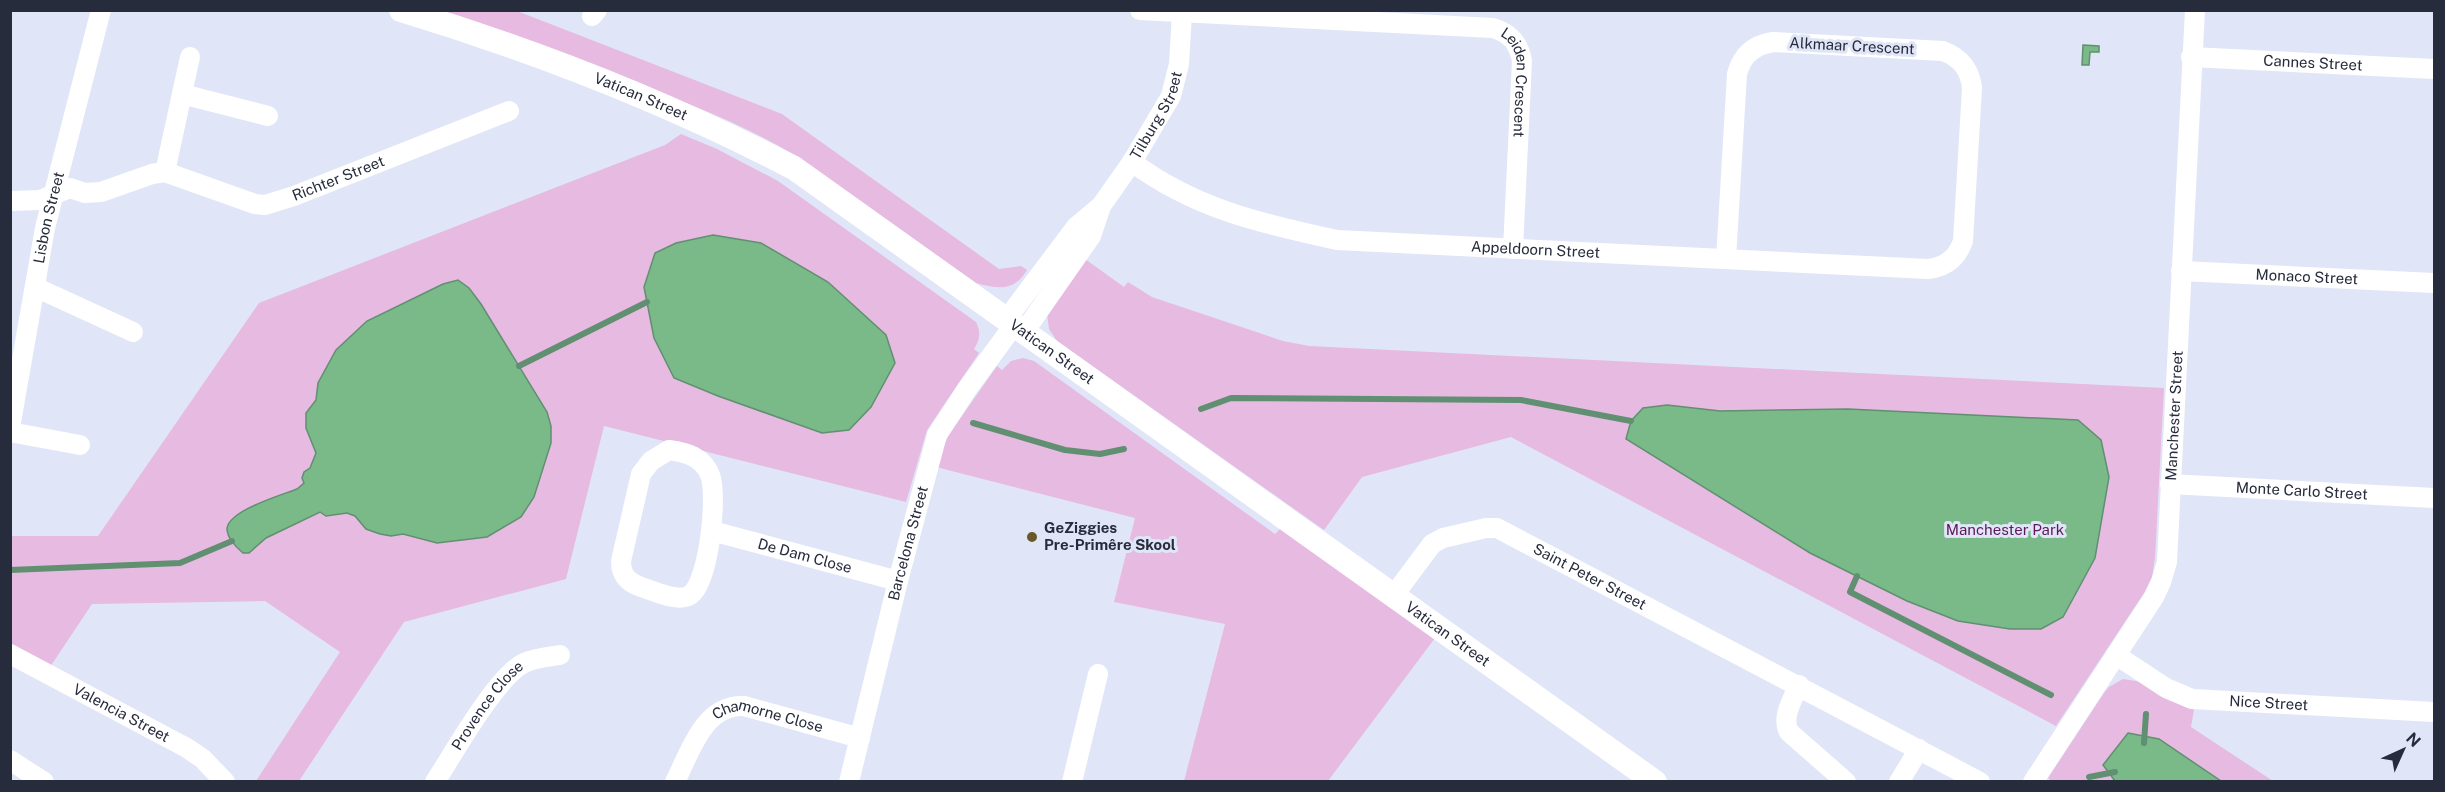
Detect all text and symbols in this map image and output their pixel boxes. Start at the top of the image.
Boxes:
street label: Leiden Crescent [1498,24,1531,138]
street label: Alkmaar Crescent [1789,34,1915,57]
street label: Cannes Street [2263,52,2363,73]
street label: Vatican Street [592,69,690,123]
street label: Tilburg Street [1126,69,1185,162]
street label: Richter Street [290,152,387,204]
street label: Lisbon Street [30,170,67,265]
street label: Appeldoorn Street [1471,238,1601,261]
street label: Monaco Street [2255,266,2359,287]
street label: Vatican Street [1007,316,1098,387]
street label: Manchester Street [2162,350,2186,481]
street label: Monte Carlo Street [2235,479,2368,502]
street label: Barcelona Street [885,484,931,602]
place label: GeZiggies Pre-Primêre Skool [1044,519,1176,553]
park label: Manchester Park [1946,521,2064,538]
marker: GeZiggies Pre-Primêre Skool [1025,530,1039,544]
street label: De Dam Close [756,535,854,576]
street label: Saint Peter Street [1531,540,1649,613]
street label: Vatican Street [1402,598,1494,670]
street label: Provence Close [448,657,526,753]
street label: Valencia Street [70,680,173,745]
street label: Nice Street [2229,692,2309,713]
street label: Chamorne Close [709,696,825,735]
north arrow [2373,720,2433,780]
text: N [2402,729,2424,751]

